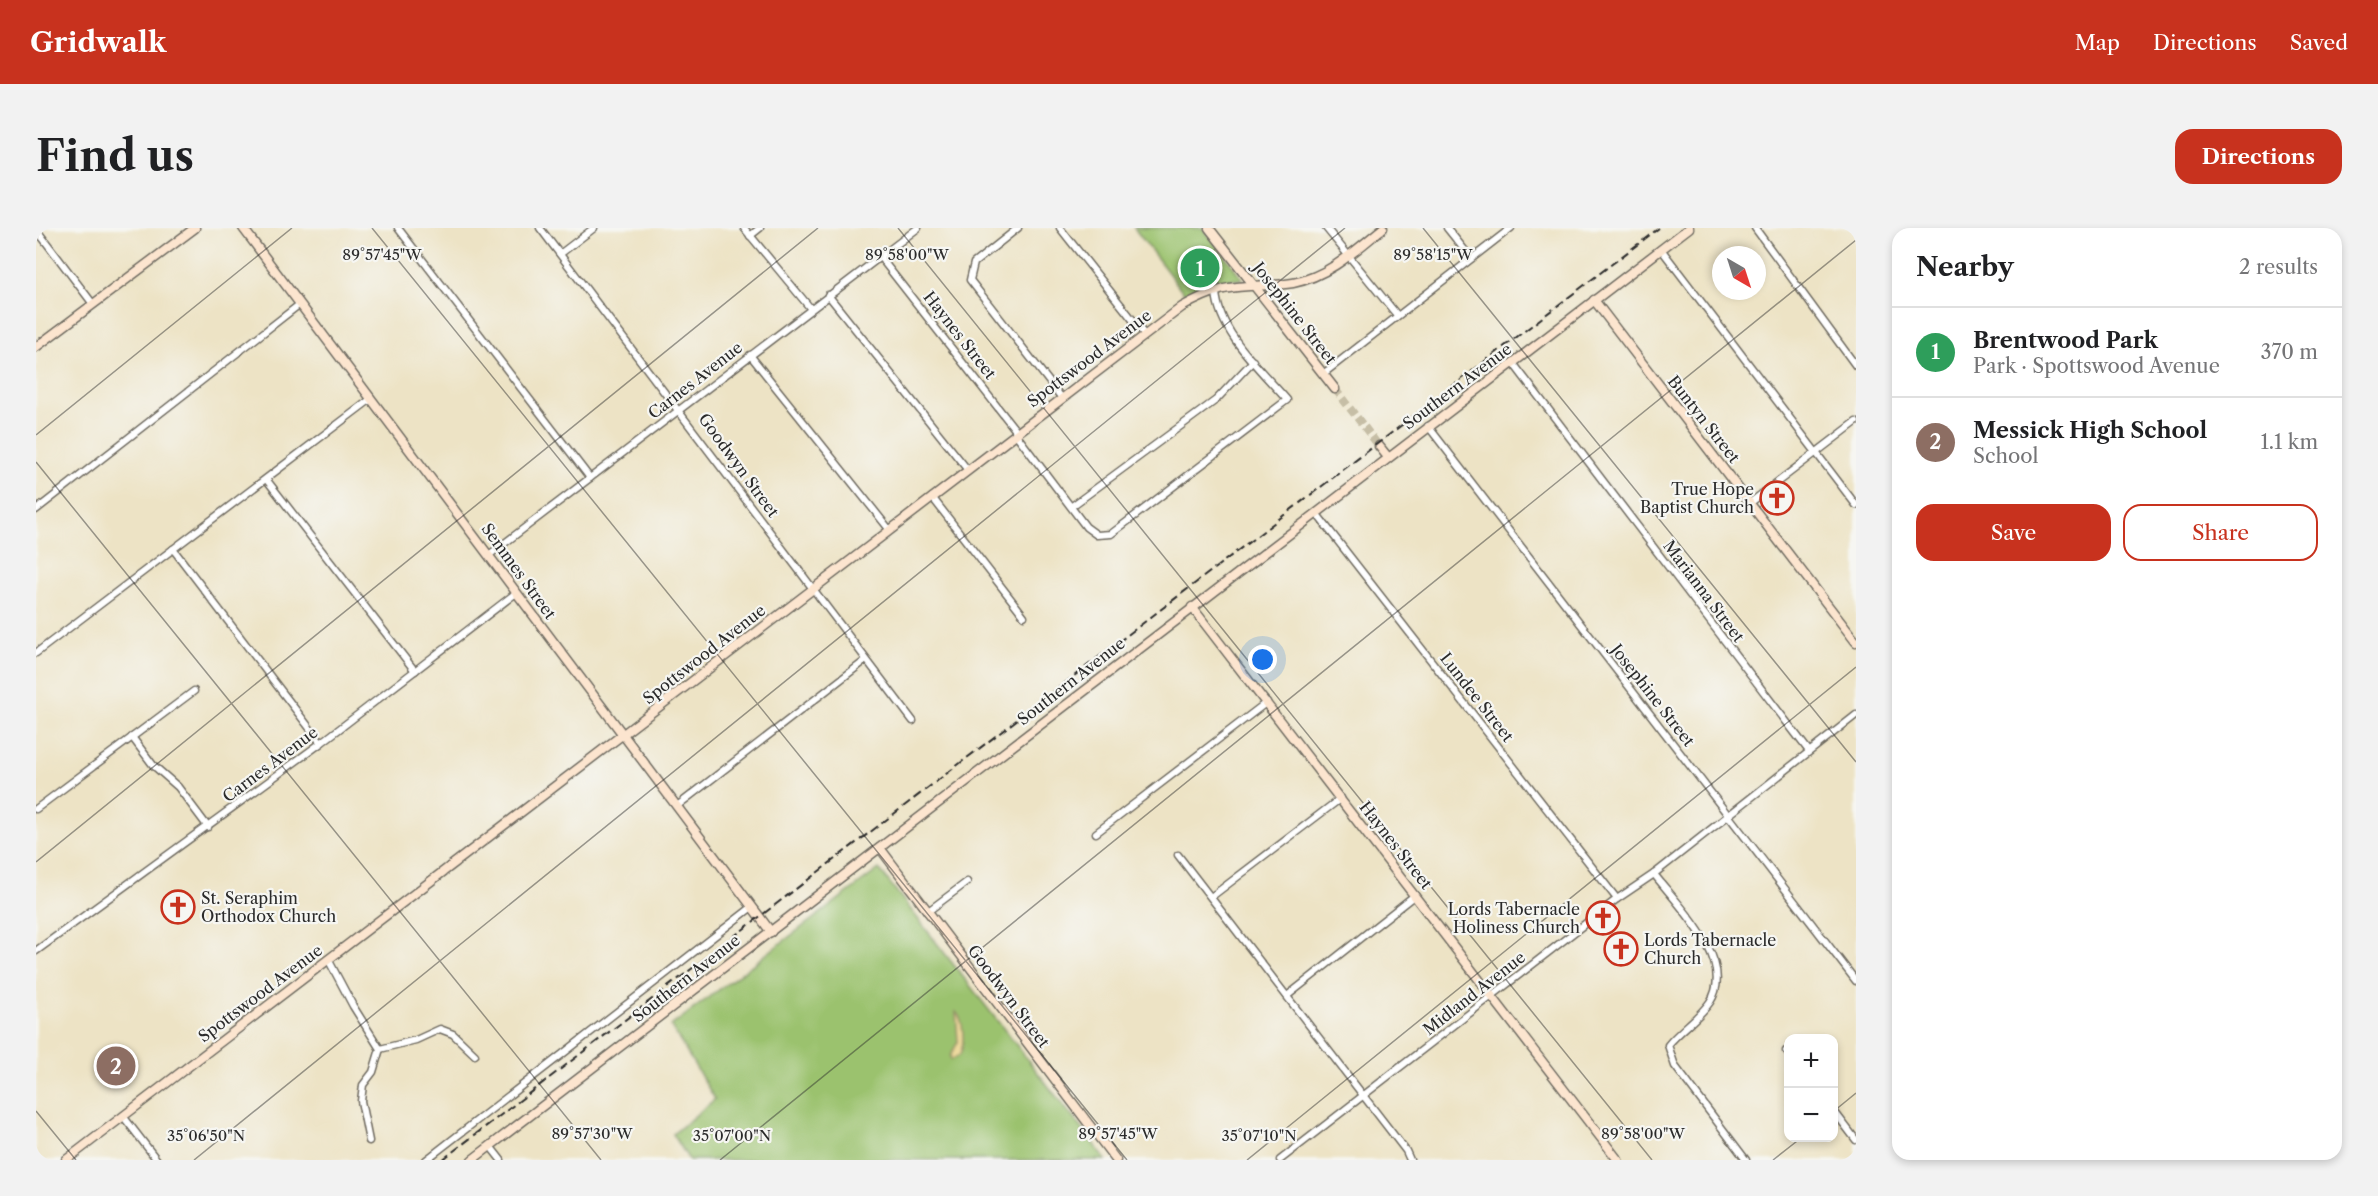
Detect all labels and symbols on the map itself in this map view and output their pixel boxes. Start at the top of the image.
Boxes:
text: 89°57'45"W [342,245,422,264]
text: 89°58'00"W [865,245,950,264]
text: 89°58'15"W [1393,245,1473,264]
pin: 1 [1180,246,1220,291]
north arrow [1712,246,1766,300]
street label: Josephine Street [1247,255,1341,368]
street label: Haynes Street [919,287,1001,383]
street label: Spottswood Avenue [1023,305,1155,411]
street label: Carnes Avenue [644,337,746,423]
street label: Southern Avenue [1399,339,1515,433]
street label: Buntyn Street [1664,371,1744,467]
street label: Goodwyn Street [695,409,784,521]
place label: True Hope Baptist Church [1640,479,1754,517]
church icon: True Hope Baptist Church [1759,480,1795,516]
street label: Semmes Street [477,519,561,623]
street label: Marianna Street [1659,536,1749,646]
street label: Spottswood Avenue [639,600,769,708]
street label: Southern Avenue [1013,633,1129,729]
street label: Josephine Street [1605,637,1699,750]
your location [1248,645,1277,674]
street label: Lundee Street [1436,648,1518,746]
street label: Carnes Avenue [218,722,322,806]
street label: Haynes Street [1355,797,1437,893]
place label: St. Seraphim Orthodox Church [201,888,336,926]
church icon: St. Seraphim Orthodox Church [160,889,196,925]
place label: Lords Tabernacle Holiness Church [1448,899,1580,937]
church icon: Lords Tabernacle Holiness Church [1585,900,1621,936]
street label: Southern Avenue [628,930,744,1026]
place label: Lords Tabernacle Church [1644,930,1776,968]
church icon: Lords Tabernacle Church [1603,931,1639,967]
street label: Spottswood Avenue [194,940,326,1046]
street label: Goodwyn Street [964,941,1054,1052]
street label: Midland Avenue [1419,947,1529,1039]
pin: 2 [96,1044,136,1088]
text: 89°57'30"W [551,1124,633,1143]
text: 89°57'45"W [1078,1124,1158,1143]
text: 89°58'00"W [1601,1124,1686,1143]
text: 35°06'50"N [167,1126,245,1145]
text: 35°07'00"N [693,1126,771,1145]
text: 35°07'10"N [1221,1126,1297,1145]

